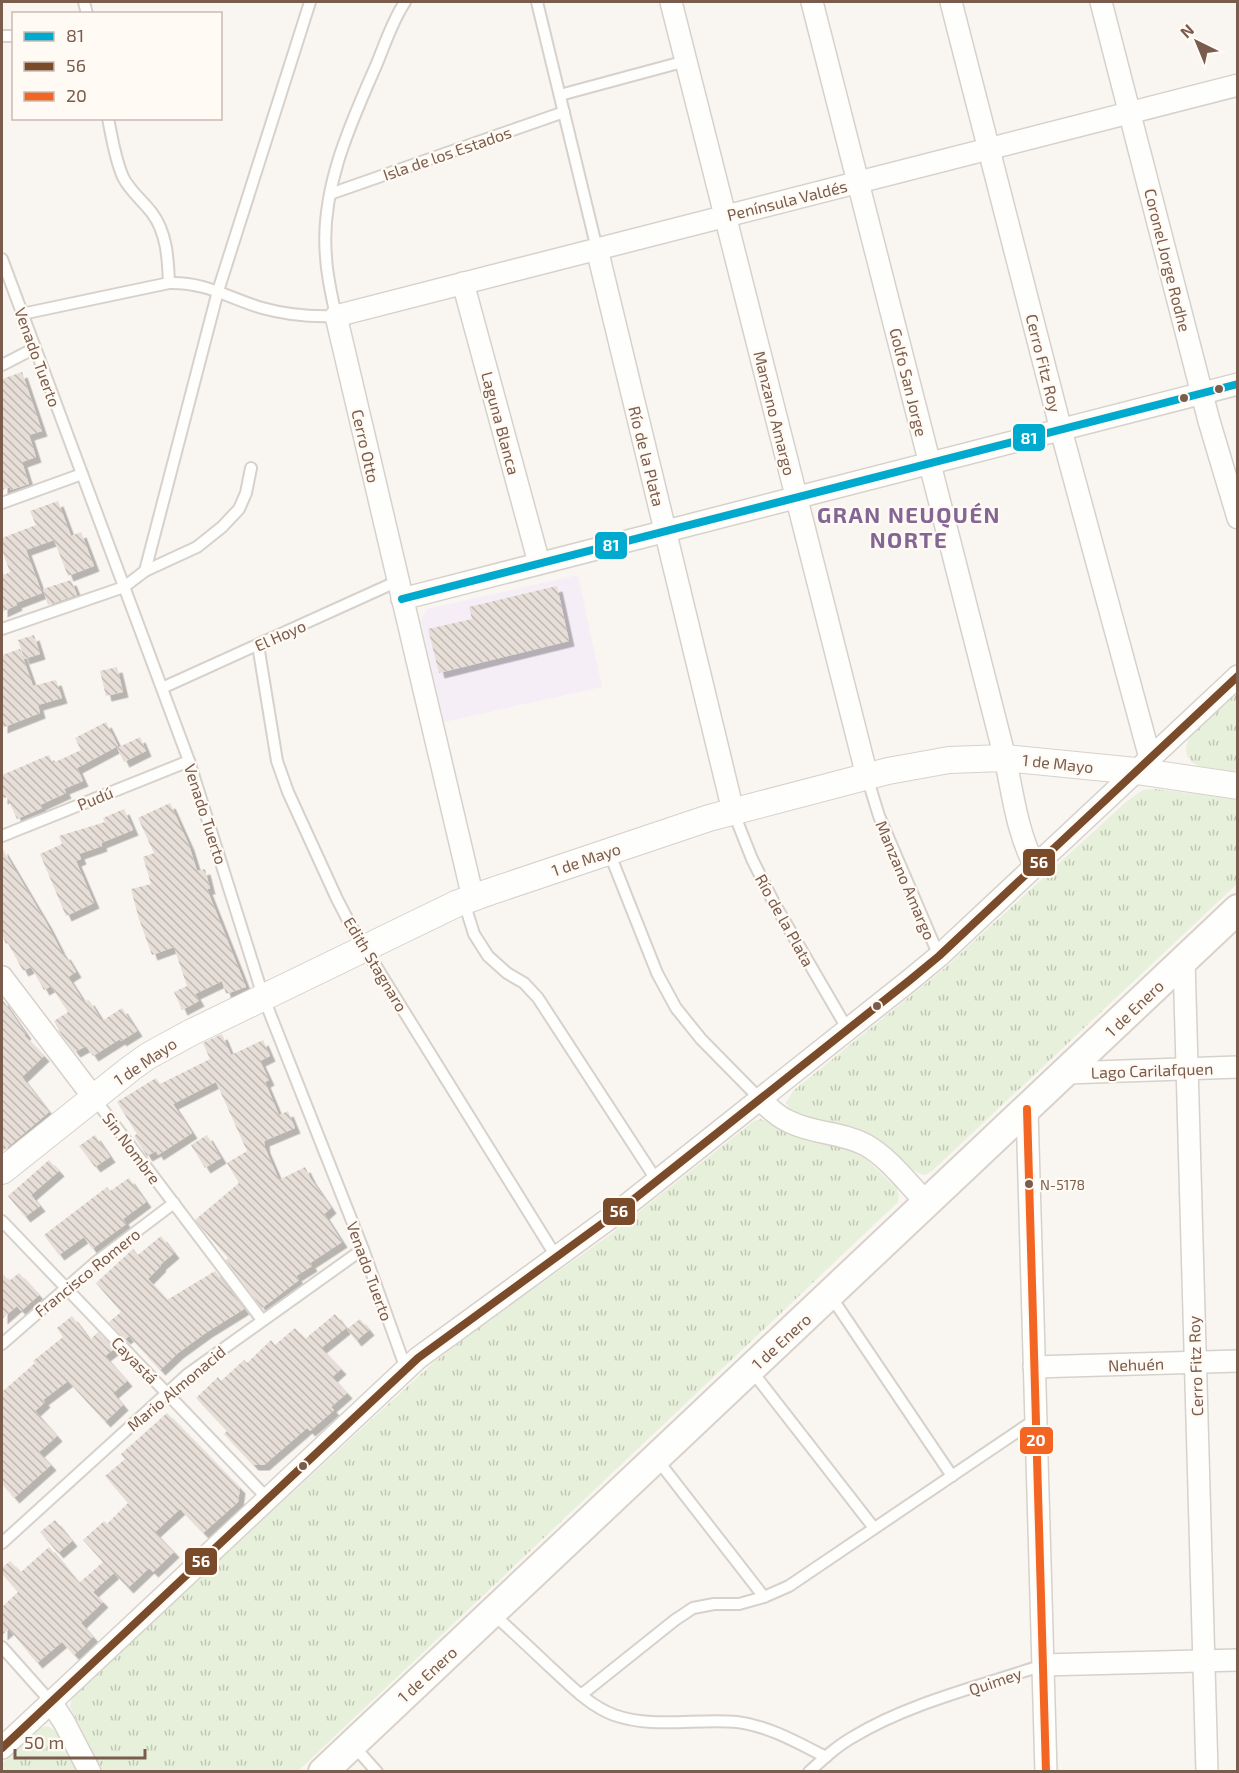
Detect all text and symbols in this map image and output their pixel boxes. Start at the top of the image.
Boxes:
legend [12,12,222,120]
north arrow [1167,12,1227,72]
text: N [1176,20,1197,42]
text: 81 [66,24,84,46]
text: 56 [66,54,86,76]
text: 20 [66,84,87,106]
street label: Isla de los Estados [380,122,514,184]
street label: Península Valdés [725,176,849,224]
street label: Coronel Jorge Rodhe [1141,186,1195,334]
street label: Venado Tuerto [11,305,65,409]
street label: Cerro Fitz Roy [1023,312,1066,415]
street label: Golfo San Jorge [886,326,932,438]
street label: Manzano Amargo [750,349,800,477]
street label: Laguna Blanca [478,369,524,477]
unlabelled marker [1213,383,1225,395]
unlabelled marker [1178,392,1190,404]
street label: Río de la Plata [625,404,669,508]
street label: Cerro Otto [348,407,384,485]
line badge: 81 [1012,423,1046,452]
text: 81 [1021,428,1037,447]
district label: GRAN NEUQUÉN NORTE [817,501,1001,552]
line badge: 81 [594,531,628,560]
text: 81 [603,535,619,554]
street label: El Hoyo [251,615,309,655]
street label: 1 de Mayo [1021,750,1095,776]
street label: Venado Tuerto [181,761,231,867]
street label: Pudú [74,782,116,814]
street label: Manzano Amargo [872,818,940,942]
street label: 1 de Mayo [549,838,623,880]
line badge: 56 [1022,848,1056,877]
text: 56 [1030,852,1048,871]
street label: Río de la Plata [752,870,818,970]
street label: Edith Stagnaro [340,913,412,1015]
street label: 1 de Enero [1101,976,1167,1040]
unlabelled marker [871,1000,883,1012]
street label: 1 de Mayo [110,1033,180,1089]
street label: Lago Carilafquen [1090,1058,1214,1082]
street label: Sin Nombre [99,1109,165,1187]
place label: N-5178 [1040,1176,1085,1193]
marker: N-5178 [1023,1178,1035,1190]
line badge: 56 [602,1197,636,1226]
text: 56 [610,1201,628,1220]
street label: Venado Tuerto [343,1219,397,1323]
street label: Francisco Romero [31,1224,143,1320]
street label: 1 de Enero [748,1309,814,1373]
street label: Cerro Fitz Roy [1184,1315,1206,1417]
street label: Cayastá [108,1333,162,1387]
street label: Mario Almonacid [123,1341,229,1435]
street label: Nehuén [1108,1354,1164,1374]
line badge: 20 [1019,1426,1054,1455]
text: 20 [1026,1430,1046,1449]
unlabelled marker [297,1460,309,1472]
line badge: 56 [184,1547,218,1576]
text: 56 [192,1551,210,1570]
street label: 1 de Enero [394,1642,460,1706]
street label: Quimey [966,1663,1025,1700]
scale bar [15,1722,146,1760]
text: 50 m [24,1731,64,1753]

